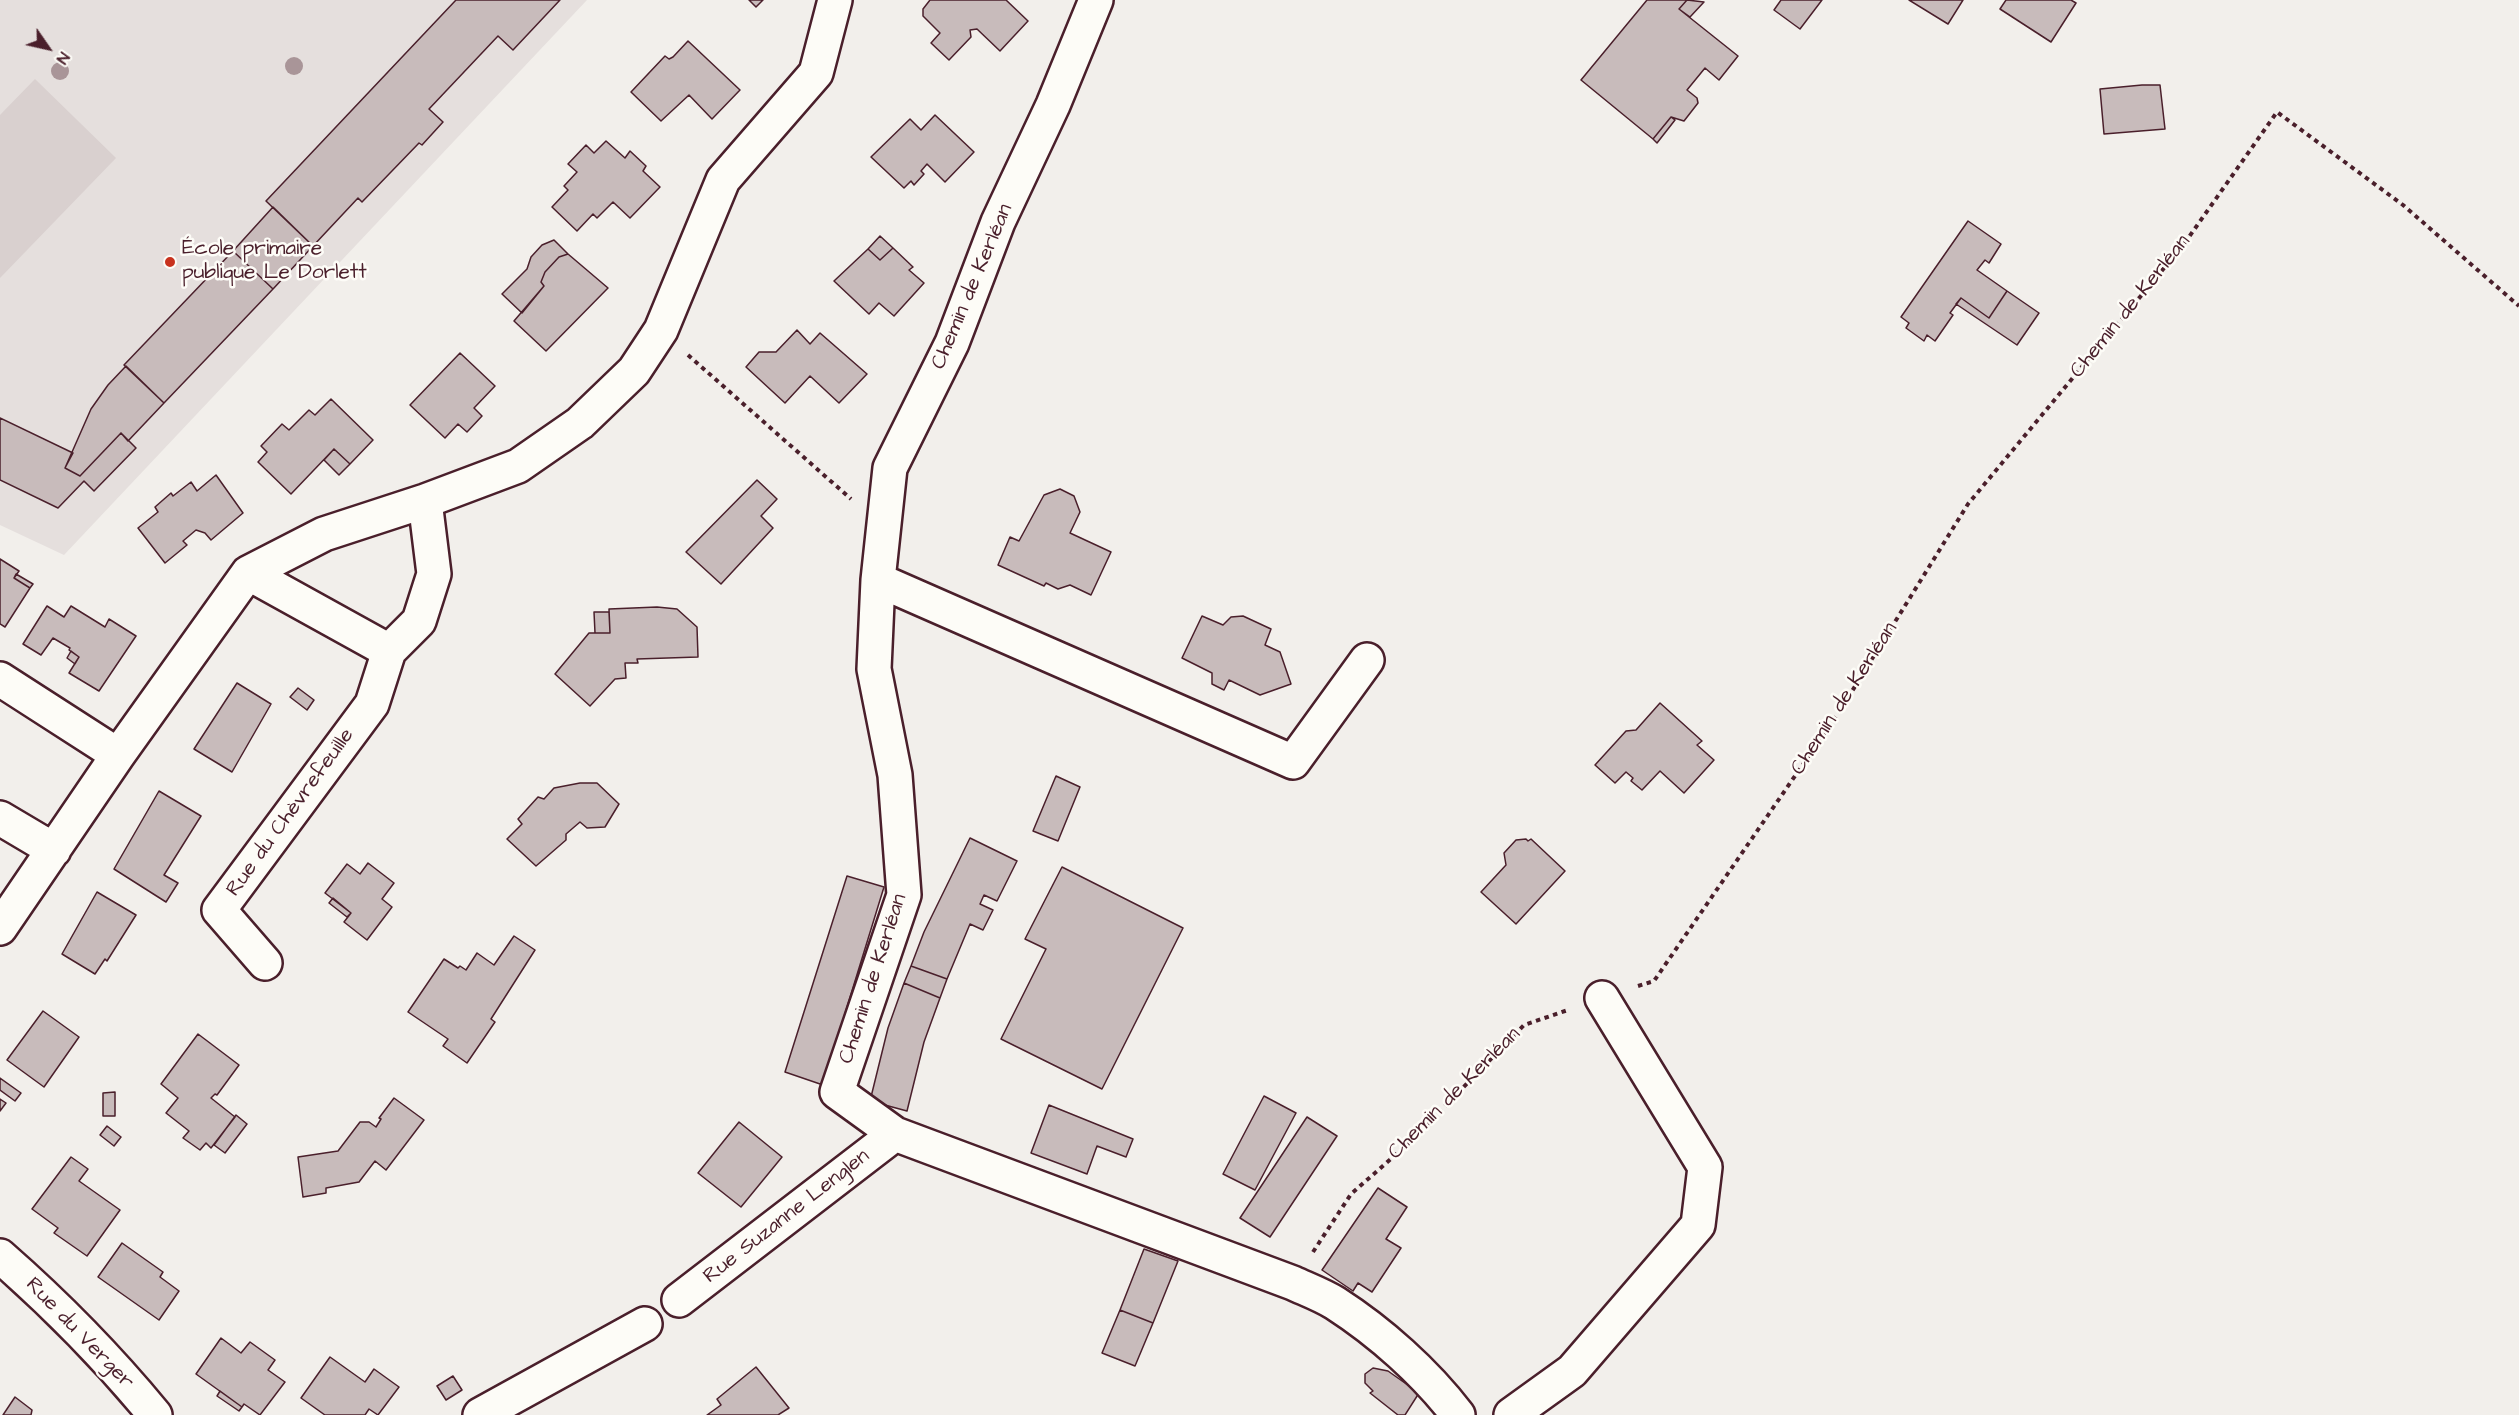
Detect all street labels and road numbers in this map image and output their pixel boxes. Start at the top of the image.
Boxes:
street label: Chemin de Kerléan [927,201,1019,373]
street label: Chemin de Kerléan [2065,230,2197,384]
street label: Chemin de Kerléan [1786,618,1904,780]
street label: Rue du Chèvrefeuille [222,724,360,902]
street label: Chemin de Kerléan [835,891,913,1067]
street label: Chemin de Kerléan [1383,1022,1527,1166]
street label: Rue Suzanne Lenglen [699,1144,875,1290]
street label: Rue du Verger [20,1273,138,1395]

